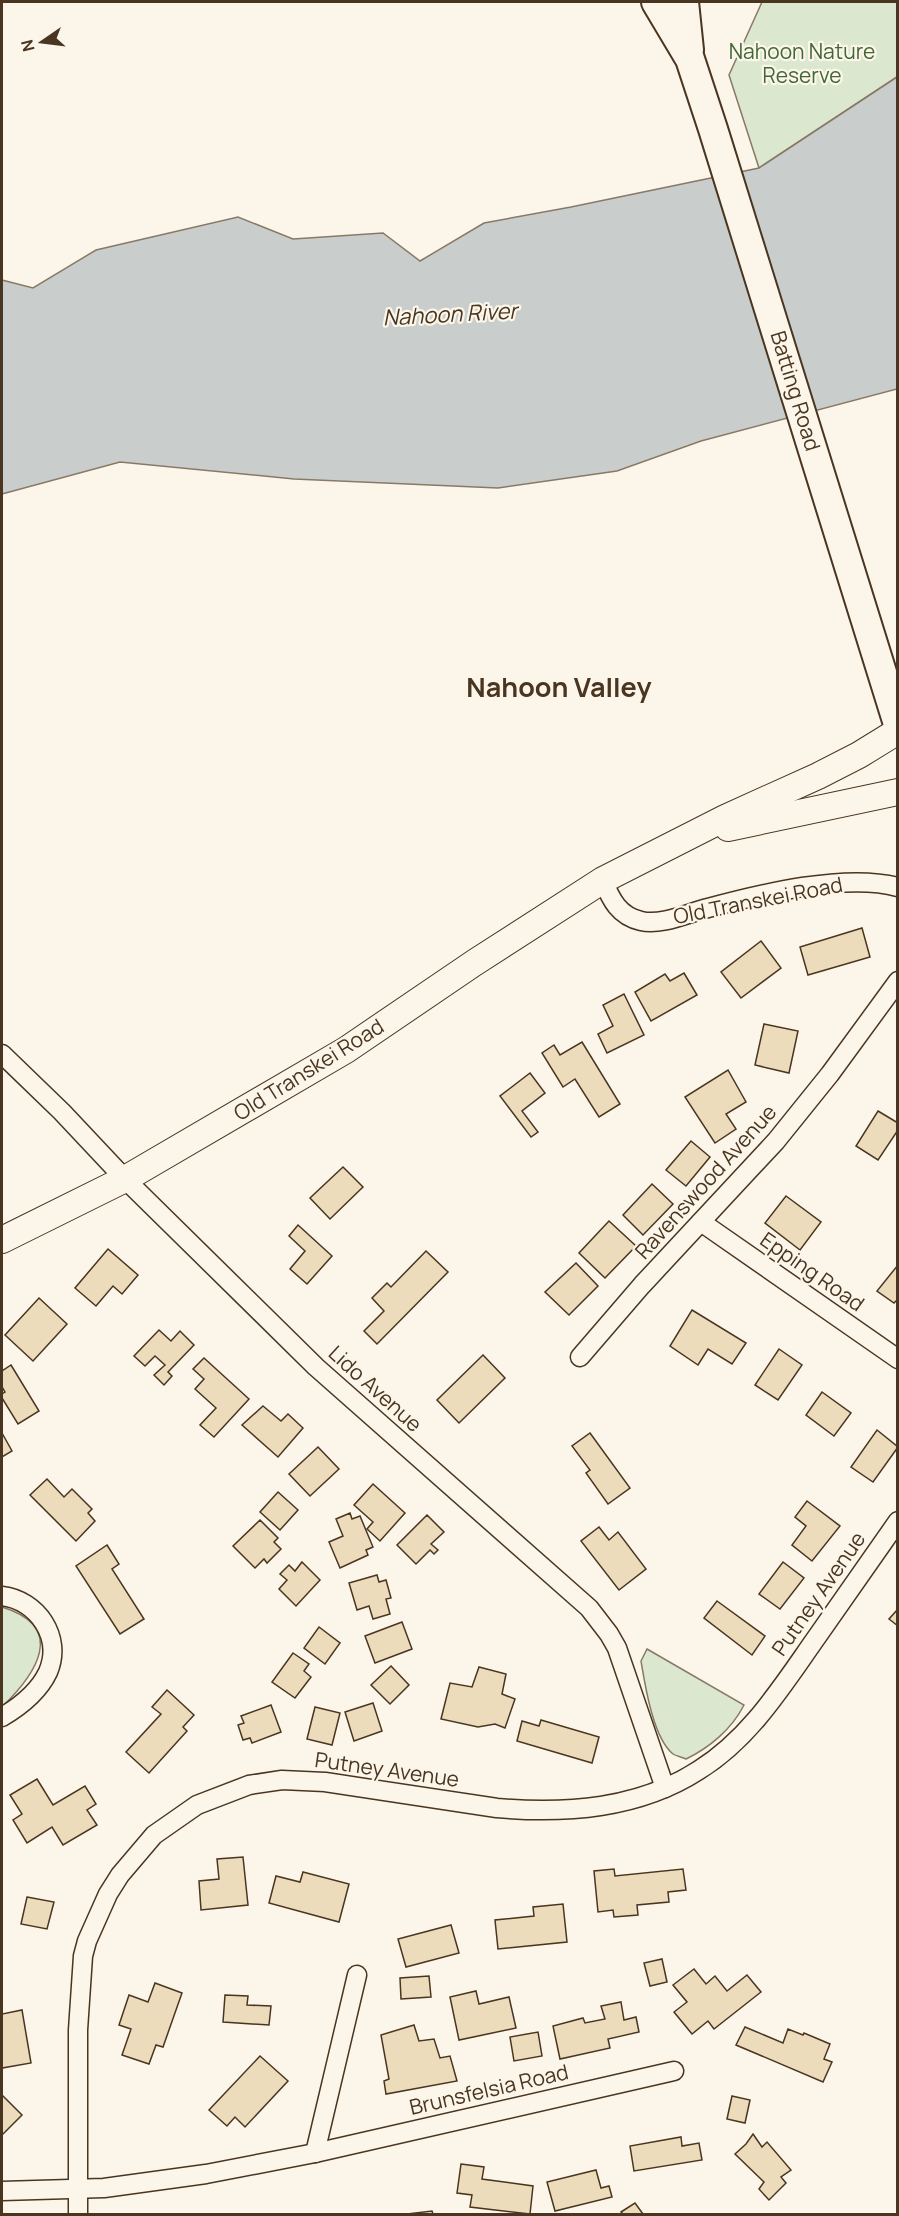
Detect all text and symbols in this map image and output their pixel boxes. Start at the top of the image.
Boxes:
north arrow [12,12,72,72]
text: N [15,37,40,54]
park label: Nahoon Nature Reserve [729,37,875,89]
water label: Nahoon River [382,295,521,332]
street label: Batting Road [764,327,827,454]
district label: Nahoon Valley [466,668,652,705]
street label: Old Transkei Road [671,870,845,930]
street label: Old Transkei Road [228,1012,389,1127]
street label: Ravenswood Avenue [628,1098,782,1265]
street label: Epping Road [755,1225,870,1317]
street label: Lido Avenue [323,1339,428,1438]
street label: Putney Avenue [765,1526,871,1661]
street label: Putney Avenue [313,1745,461,1793]
street label: Brunsfelsia Road [407,2057,571,2121]

